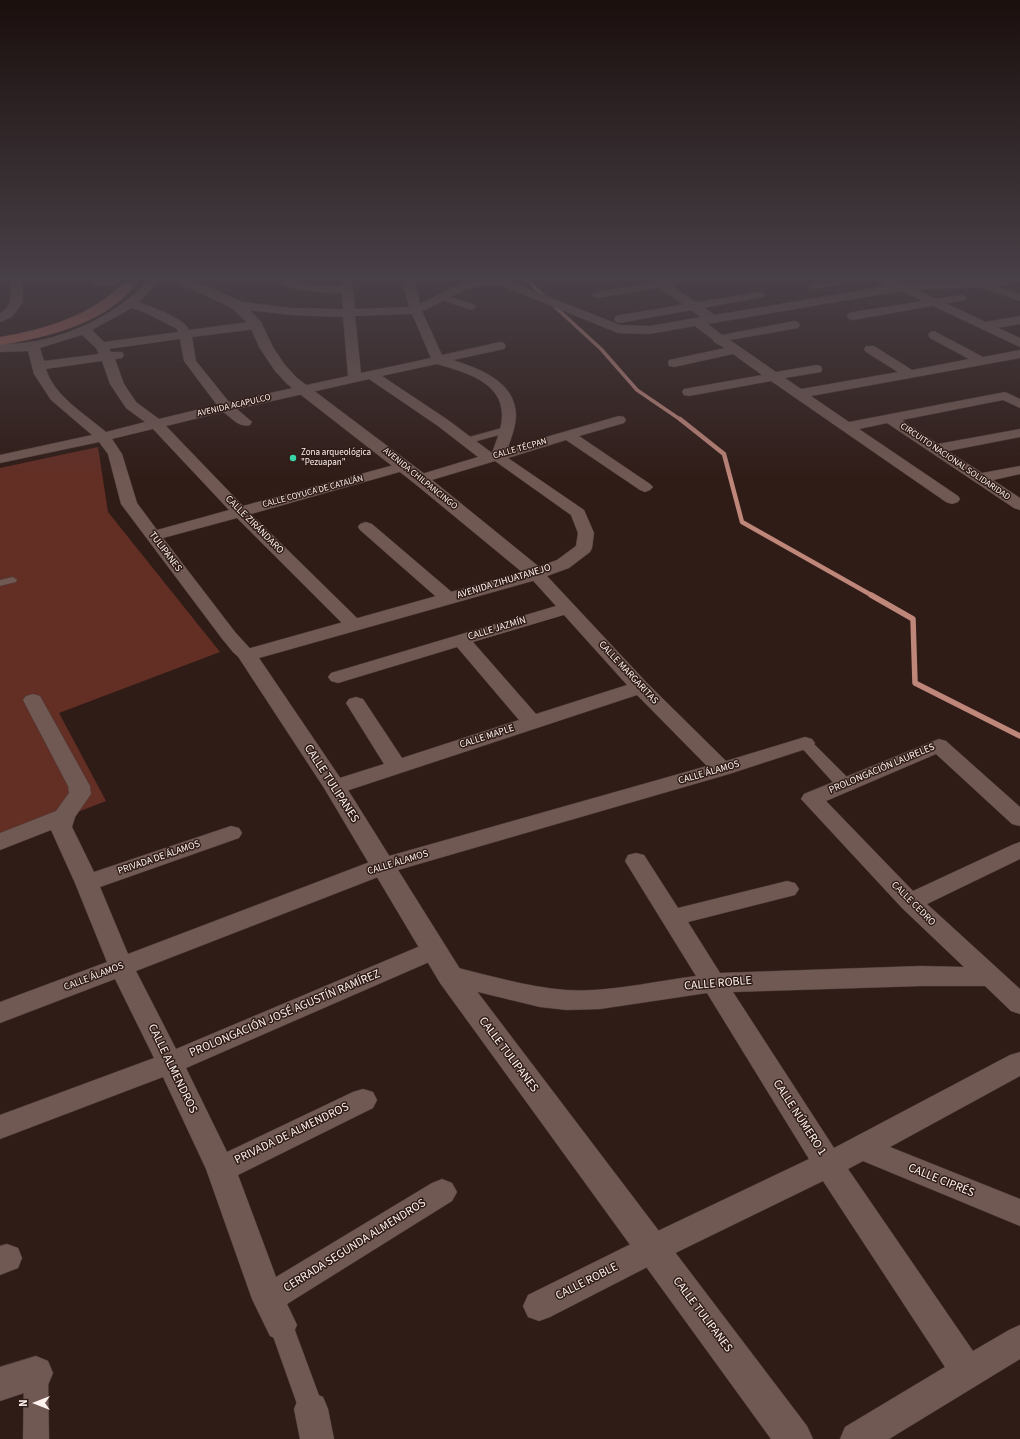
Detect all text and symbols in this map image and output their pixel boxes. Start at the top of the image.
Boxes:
street label: AVENIDA ACAPULCO [196,392,272,420]
street label: CIRCUITO NACIONAL SOLIDARIDAD [898,421,1012,503]
street label: CALLE TÉCPAN [492,436,548,462]
street label: AVENIDA CHILPANCINGO [381,446,459,512]
place label: Zona arqueológica "Pezuapan" [301,448,371,469]
marker: Zona arqueológica "Pezuapan" [288,453,298,463]
street label: CALLE COYUCA DE CATALÁN [261,473,365,511]
street label: CALLE ZIRÁNDARO [222,493,286,557]
street label: TULIPANES [146,530,184,574]
street label: AVENIDA ZIHUATANEJO [456,562,552,602]
street label: CALLE JAZMÍN [467,614,527,644]
street label: CALLE MARGARITAS [596,639,660,707]
street label: CALLE MAPLE [458,723,516,751]
street label: PROLONGACIÓN LAURELES [827,741,937,797]
street label: CALLE TULIPANES [300,742,362,826]
street label: CALLE ÁLAMOS [677,759,741,787]
street label: PRIVADA DE ÁLAMOS [116,838,202,878]
street label: CALLE ÁLAMOS [366,848,430,878]
street label: CALLE CEDRO [888,879,938,929]
street label: CALLE ÁLAMOS [62,960,126,994]
street label: PROLONGACIÓN JOSÉ AGUSTÍN RAMÍREZ [188,967,382,1061]
street label: CALLE ROBLE [684,974,752,994]
street label: CALLE TULIPANES [475,1015,541,1095]
street label: CALLE ALMENDROS [144,1022,200,1116]
street label: CALLE NÚMERO 1 [769,1077,829,1159]
street label: PRIVADA DE ALMENDROS [233,1100,351,1168]
street label: CALLE CIPRÉS [906,1161,976,1201]
street label: CERRADA SEGUNDA ALMENDROS [281,1196,429,1296]
street label: CALLE ROBLE [554,1260,620,1304]
street label: CALLE TULIPANES [669,1275,735,1355]
north arrow [16,1383,56,1423]
text: N [16,1399,31,1407]

